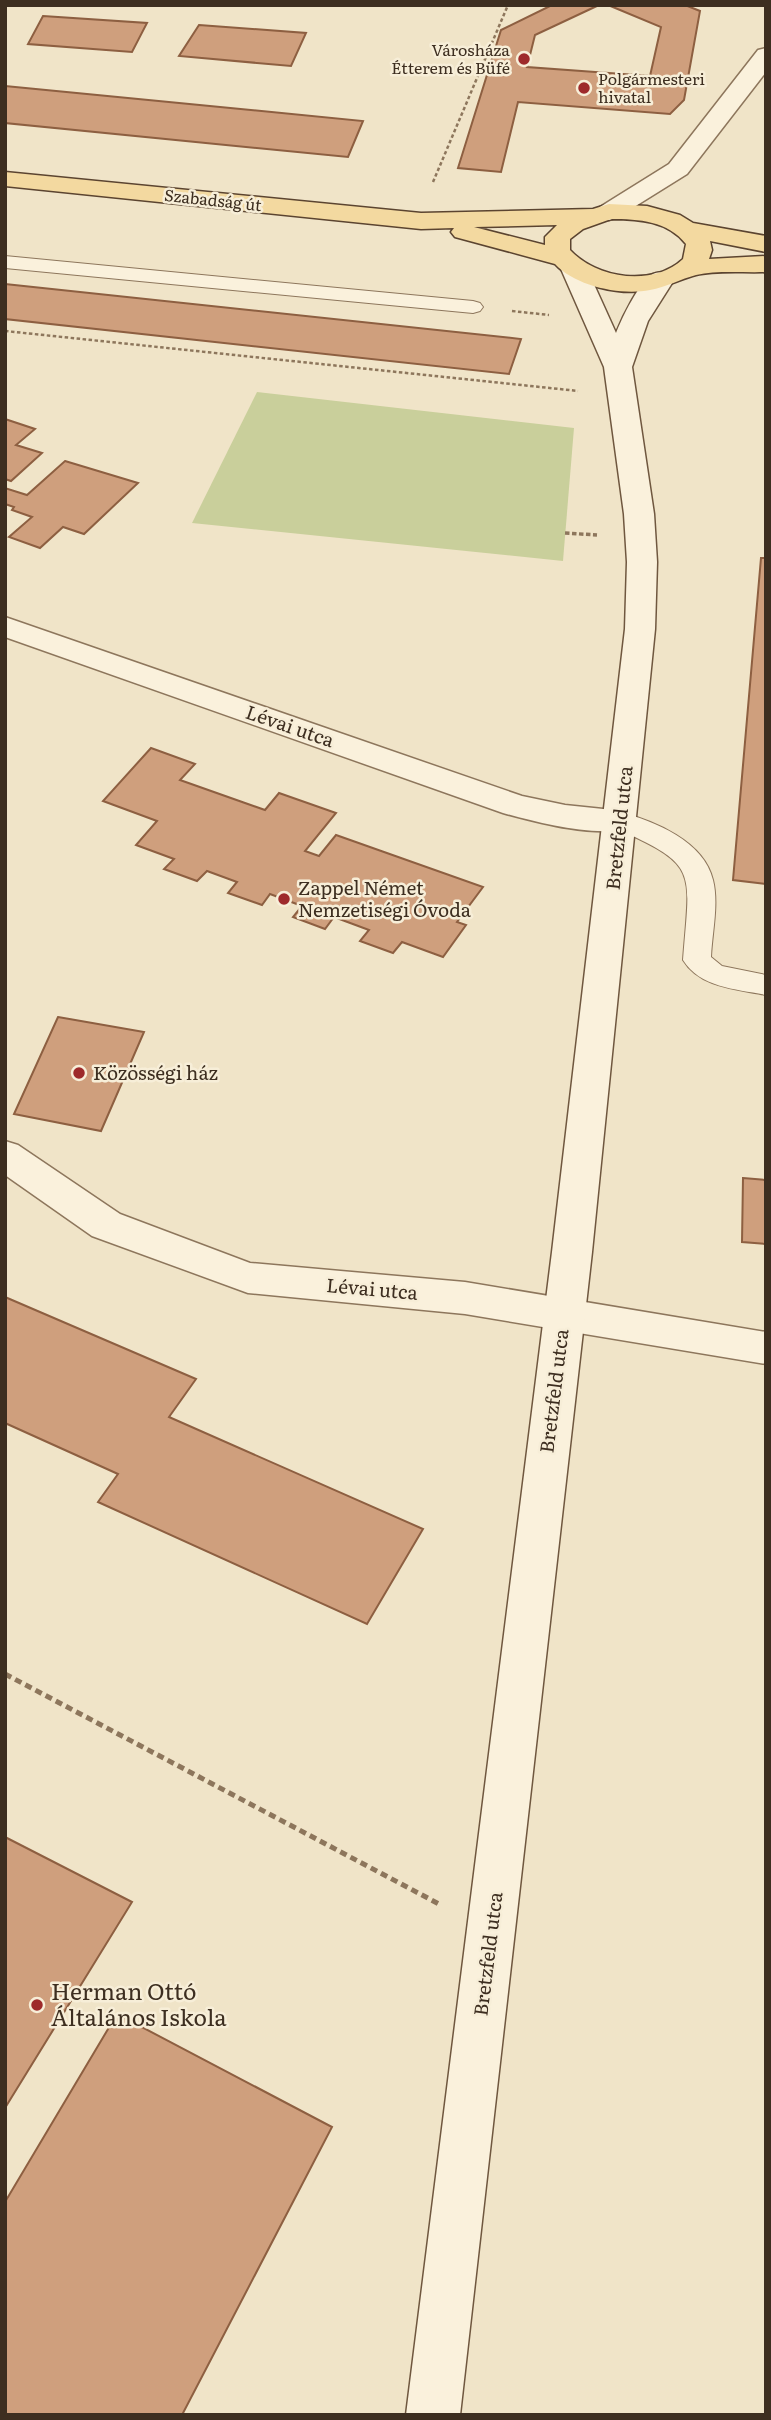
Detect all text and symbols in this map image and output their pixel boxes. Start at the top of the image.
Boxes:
place label: Városháza Étterem és Büfé [391,37,510,79]
marker: Városháza Étterem és Büfé [516,51,532,67]
place label: Polgármesteri hivatal [598,66,705,108]
marker: Polgármesteri hivatal [576,80,592,96]
street label: Szabadság út [163,182,263,216]
street label: Lévai utca [242,697,339,753]
street label: Bretzfeld utca [598,764,639,891]
place label: Zappel Német Nemzetiségi Óvoda [298,873,472,923]
marker: Zappel Német Nemzetiségi Óvoda [276,891,292,907]
place label: Közösségi ház [93,1058,218,1086]
marker: Közösségi ház [71,1065,87,1081]
street label: Lévai utca [325,1270,420,1306]
street label: Bretzfeld utca [531,1326,575,1455]
street label: Bretzfeld utca [465,1889,509,2018]
place label: Herman Ottó Általános Iskola [51,1973,227,2033]
marker: Herman Ottó Általános Iskola [29,1997,45,2013]

